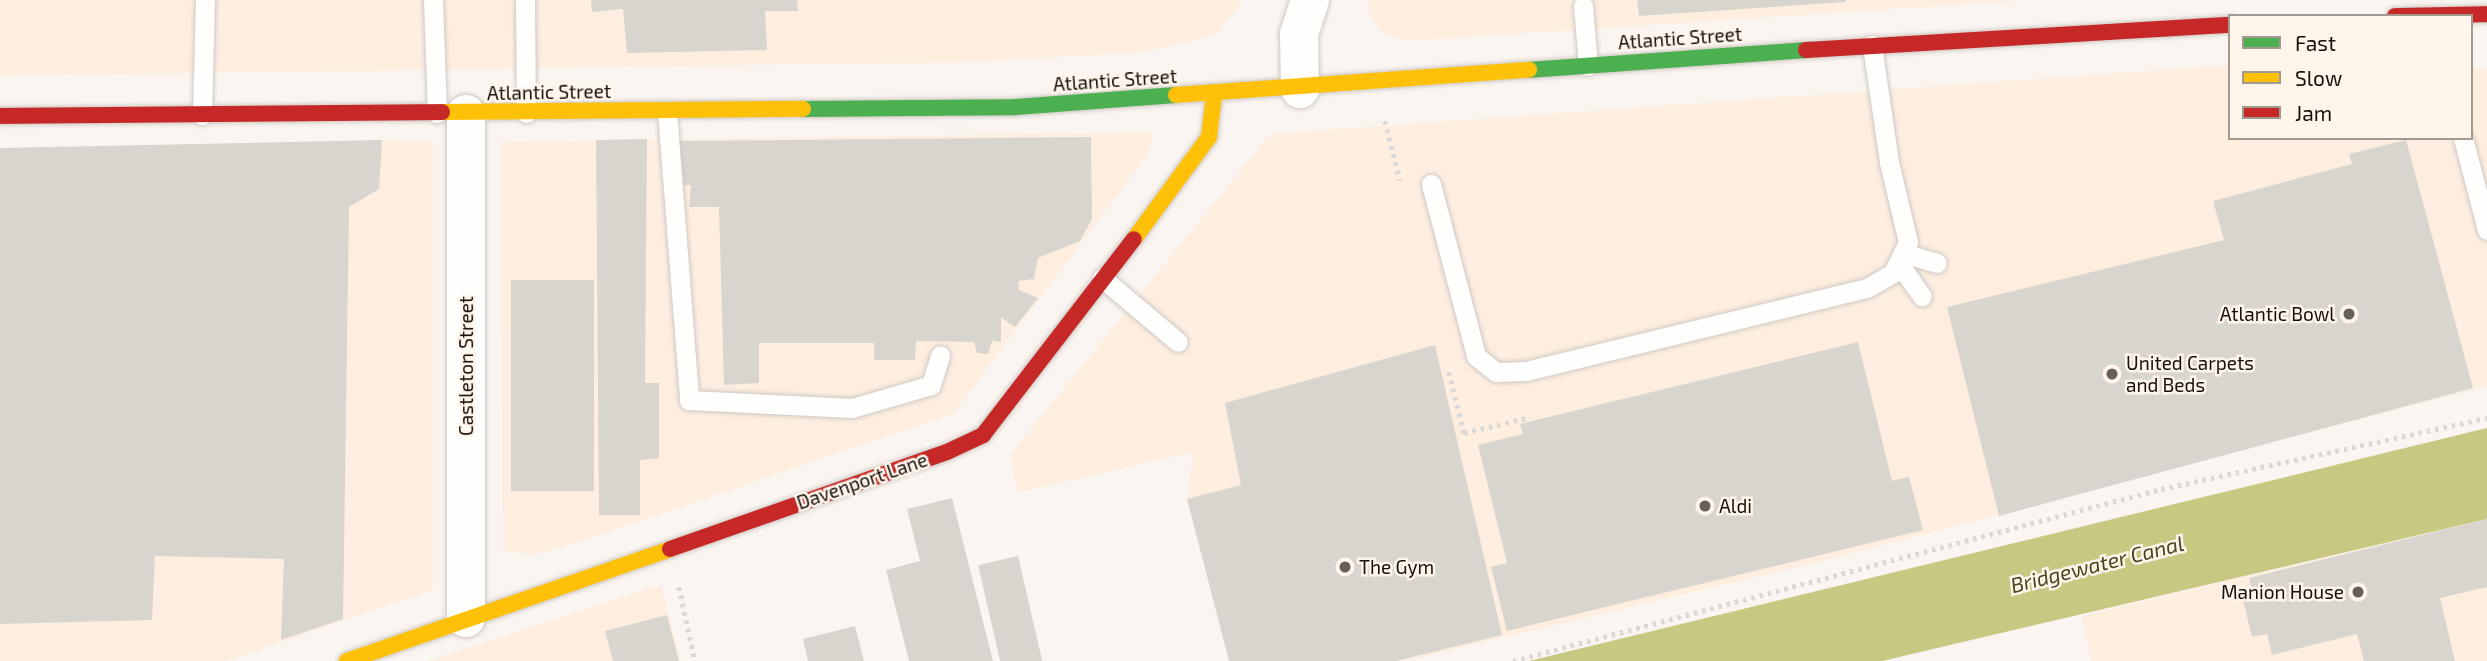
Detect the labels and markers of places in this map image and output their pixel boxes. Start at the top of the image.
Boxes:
place label: Atlantic Bowl [2220,303,2335,325]
marker: Atlantic Bowl [2341,306,2357,322]
place label: United Carpets and Beds [2126,352,2254,396]
marker: United Carpets and Beds [2104,366,2120,382]
place label: Aldi [1719,495,1752,517]
marker: Aldi [1697,498,1713,514]
place label: The Gym [1359,556,1434,578]
marker: The Gym [1337,559,1353,575]
place label: Manion House [2221,581,2344,603]
marker: Manion House [2350,584,2366,600]

